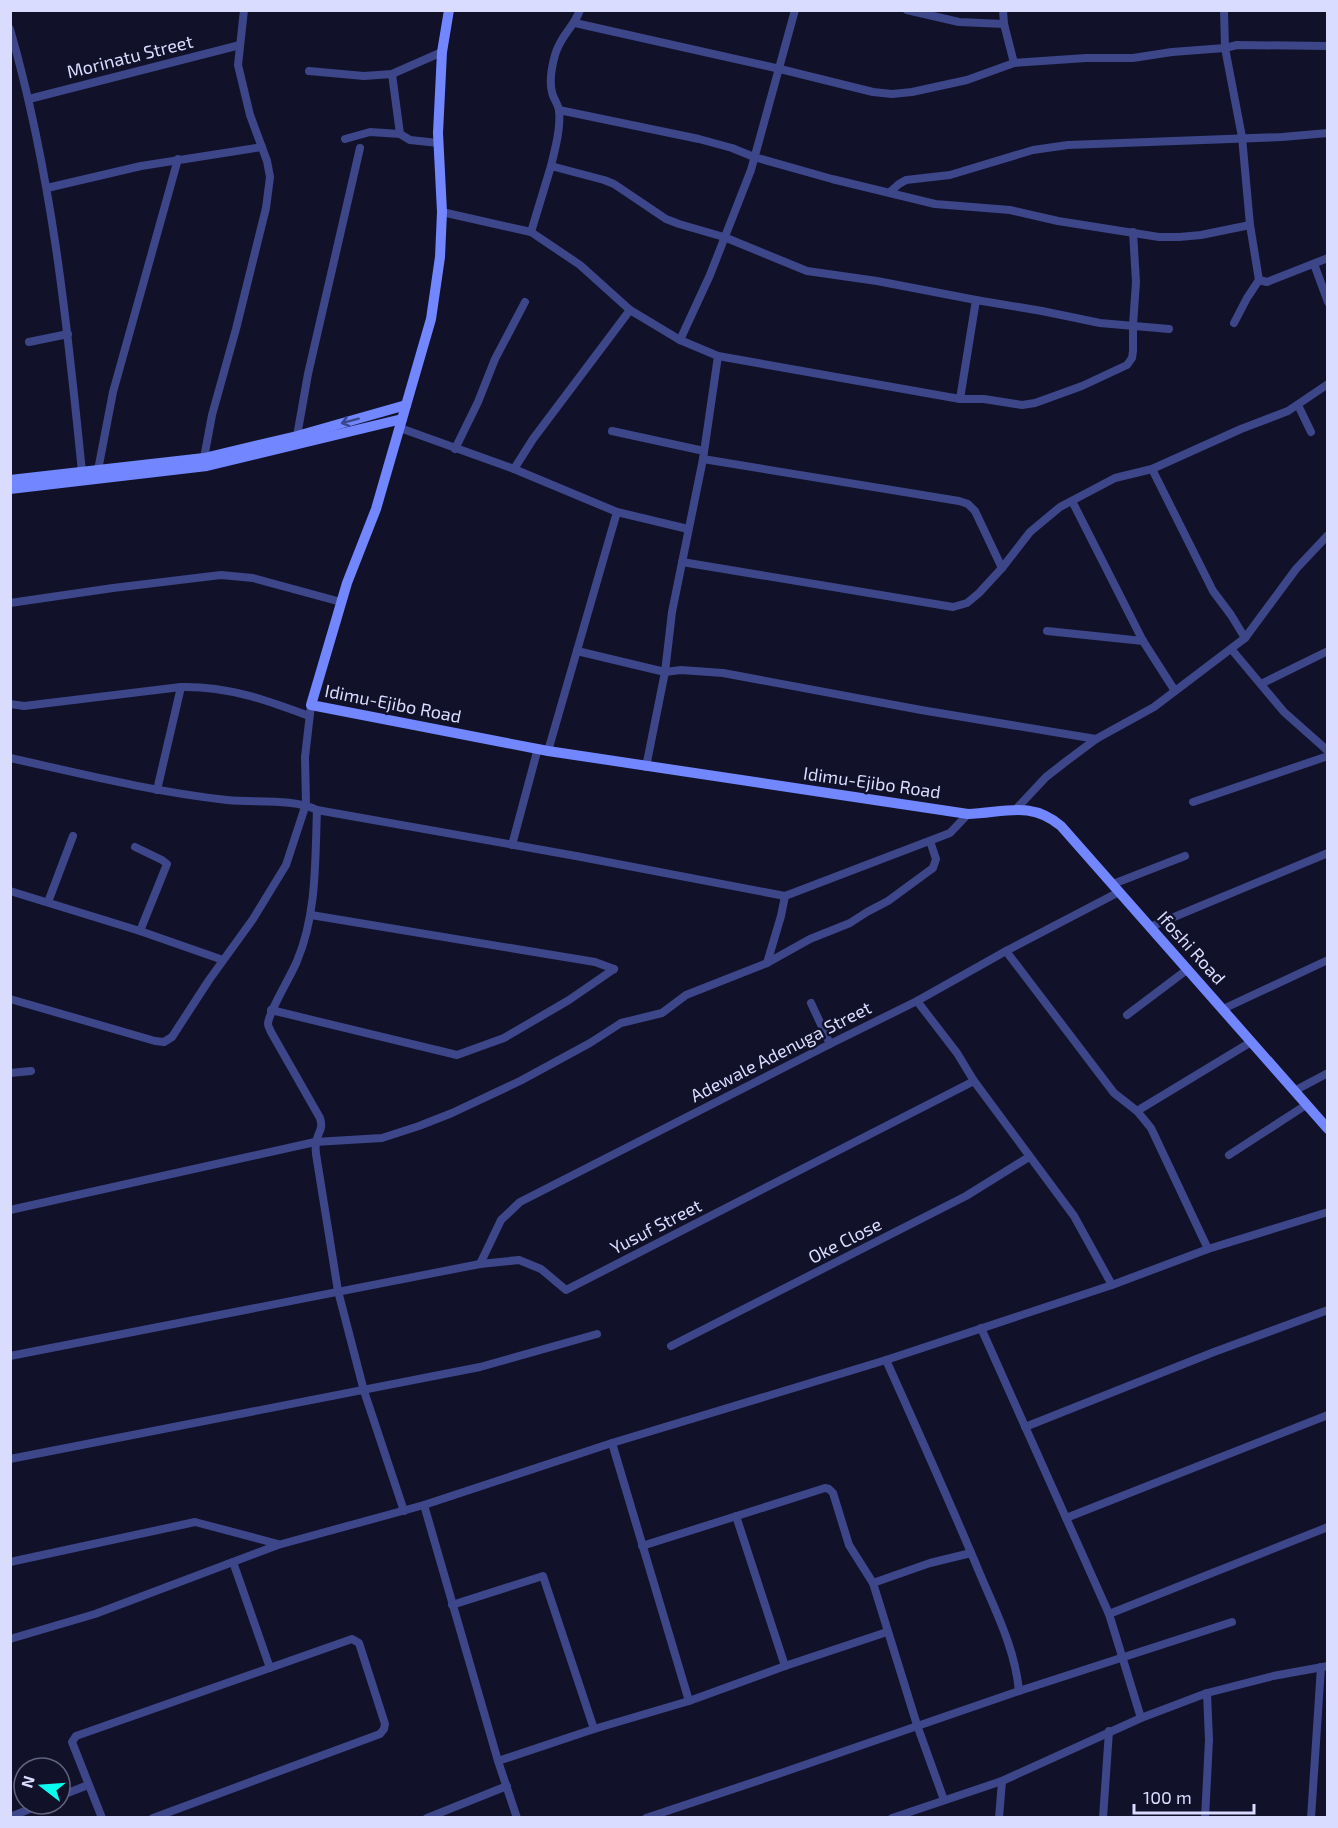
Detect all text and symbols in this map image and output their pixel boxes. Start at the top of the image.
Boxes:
street label: Morinatu Street [64,30,195,82]
one-way arrow [341,416,360,427]
street label: Idimu-Ejibo Road [323,679,463,727]
street label: Idimu-Ejibo Road [802,761,942,803]
street label: Ifoshi Road [1153,906,1230,989]
street label: Adewale Adenuga Street [686,996,875,1106]
street label: Yusuf Street [606,1194,705,1258]
street label: Oke Close [804,1212,885,1268]
north arrow [12,1756,72,1816]
text: N [16,1773,38,1790]
scale bar [1134,1777,1254,1815]
text: 100 m [1143,1786,1192,1808]

